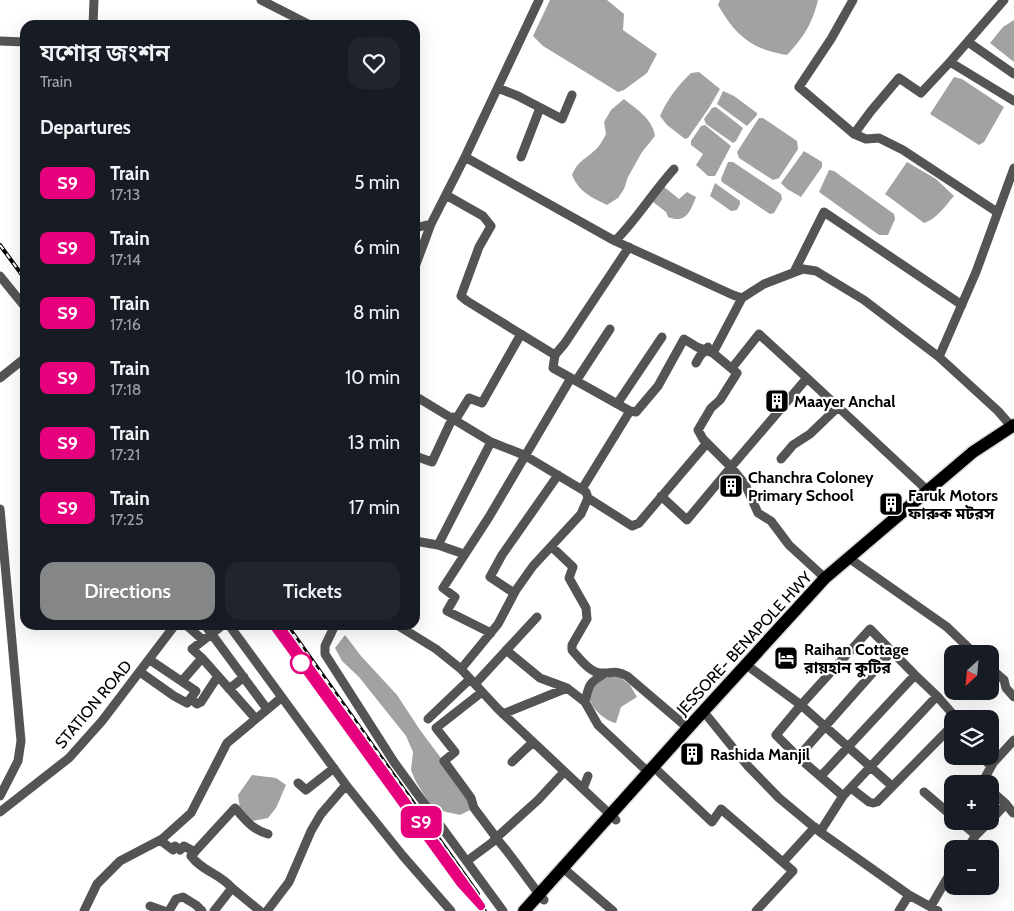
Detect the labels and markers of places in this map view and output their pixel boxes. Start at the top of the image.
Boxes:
building icon: Maayer Anchal [764,388,790,414]
place label: Maayer Anchal [794,392,895,411]
place label: Chanchra Coloney Primary School [748,468,874,505]
building icon: Chanchra Coloney Primary School [718,473,744,499]
place label: Faruk Motors ফারুক মটরস [907,486,998,523]
building icon: Faruk Motors ফারুক মটরস [878,491,904,517]
place label: Raihan Cottage রায়হান কুটির [803,640,909,678]
hotel icon: Raihan Cottage রায়হান কুটির [773,645,799,671]
unlabelled marker [290,652,312,674]
building icon: Rashida Manjil [679,741,705,767]
place label: Rashida Manjil [710,745,810,764]

